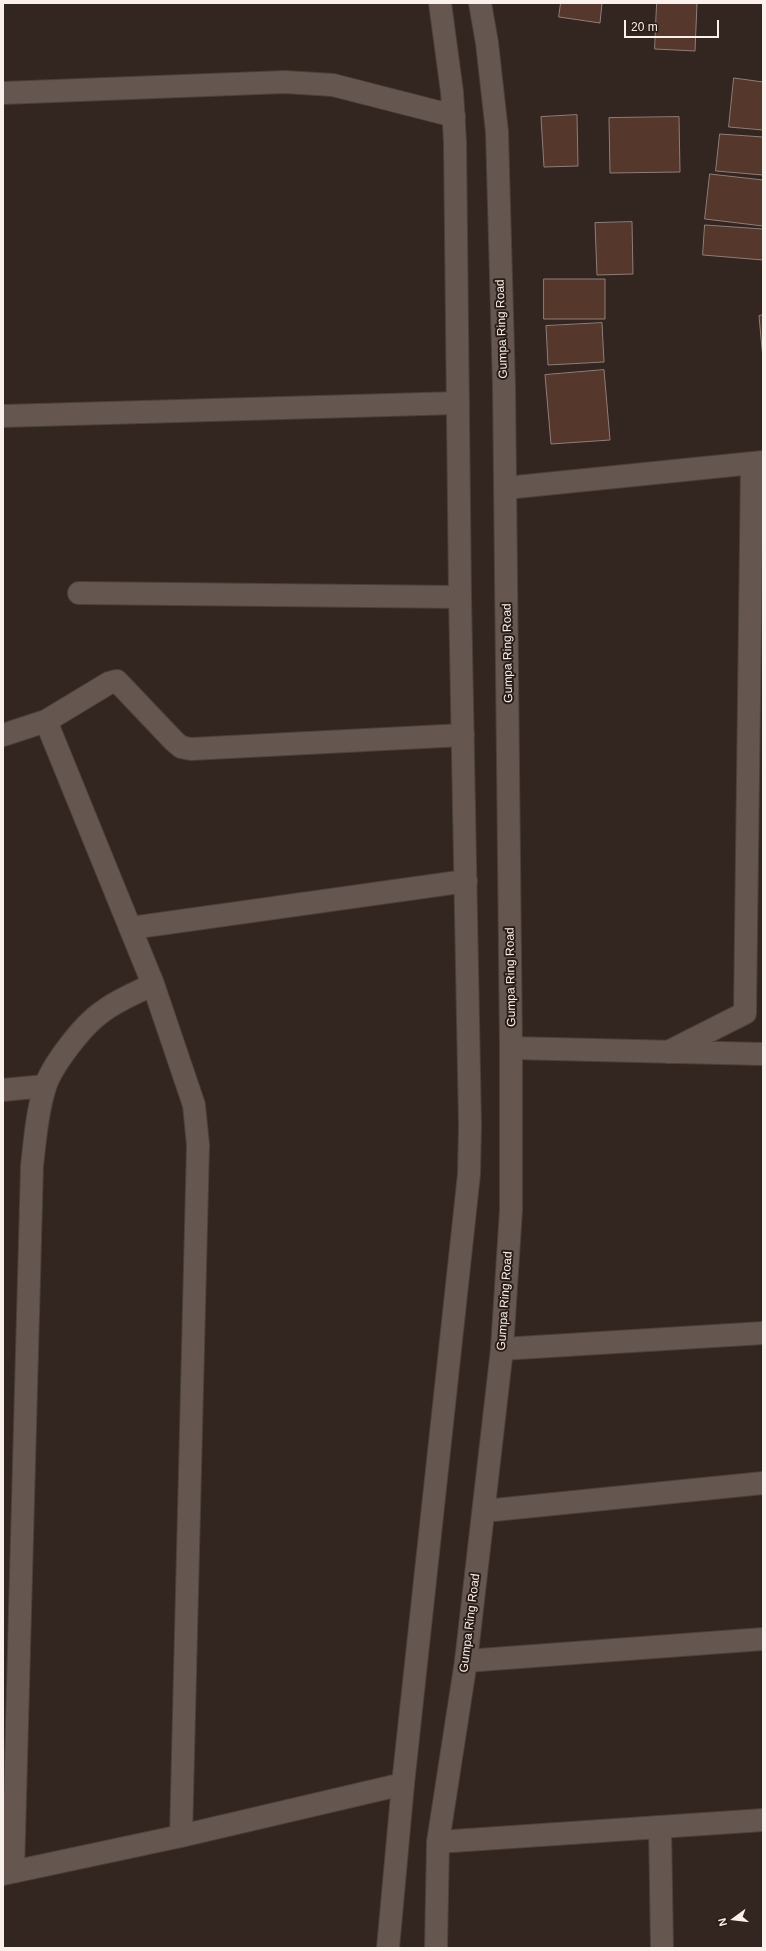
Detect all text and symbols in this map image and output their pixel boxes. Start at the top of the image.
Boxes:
scale bar [626,12,721,38]
text: 20 m [631,20,658,34]
street label: Gumpa Ring Road [493,279,511,379]
street label: Gumpa Ring Road [500,603,516,703]
street label: Gumpa Ring Road [503,927,519,1027]
street label: Gumpa Ring Road [494,1251,516,1351]
street label: Gumpa Ring Road [457,1573,483,1673]
north arrow [714,1899,754,1939]
text: N [716,1917,729,1928]

